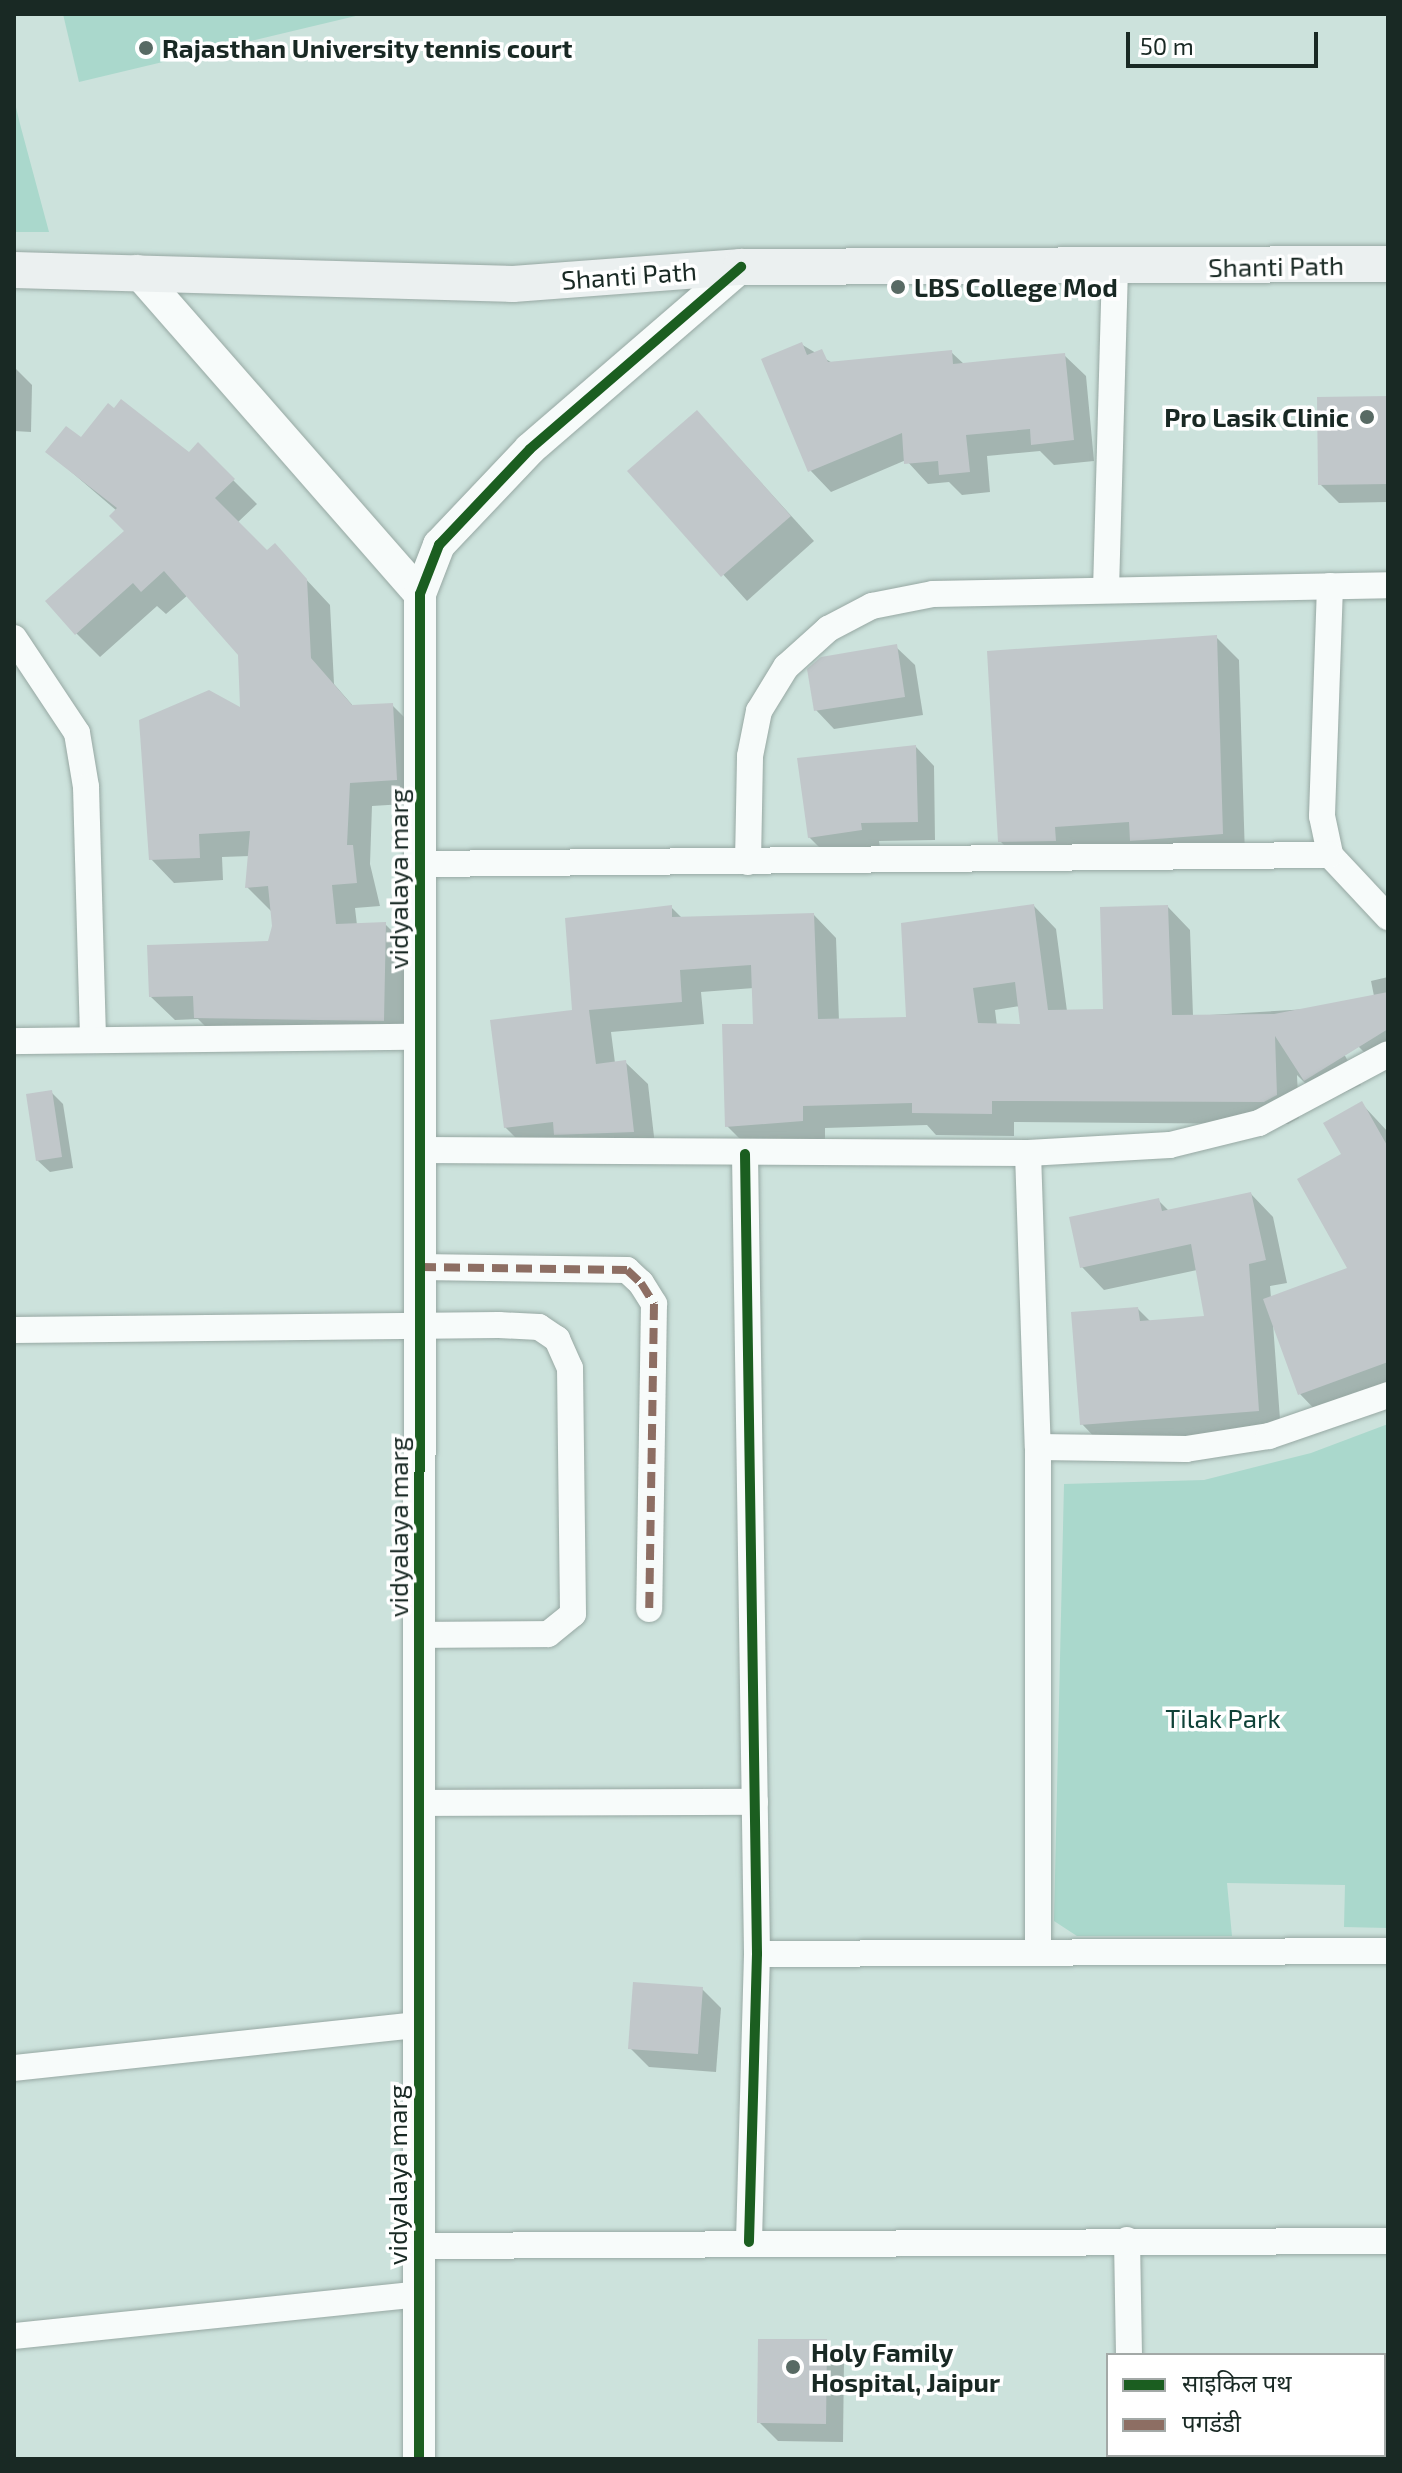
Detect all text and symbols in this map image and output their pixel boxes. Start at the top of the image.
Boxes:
scale bar [1130,16,1322,66]
text: 50 m [1140,31,1194,60]
place label: Rajasthan University tennis court [162,32,573,64]
marker: Rajasthan University tennis court [137,39,155,57]
street label: Shanti Path [1208,249,1344,283]
street label: Shanti Path [560,255,698,295]
place label: LBS College Mod [914,271,1118,303]
marker: LBS College Mod [889,278,907,296]
place label: Pro Lasik Clinic [1164,401,1349,433]
marker: Pro Lasik Clinic [1356,406,1378,428]
street label: vidyalaya marg [382,789,414,969]
street label: vidyalaya marg [382,1437,414,1617]
park label: Tilak Park [1165,1702,1281,1734]
street label: vidyalaya marg [381,2085,413,2265]
place label: Holy Family Hospital, Jaipur [811,2336,1001,2398]
legend [1106,2353,1386,2457]
marker: Holy Family Hospital, Jaipur [782,2356,804,2378]
text: साइकिल पथ [1182,2368,1291,2397]
text: पगडंडी [1182,2408,1241,2437]

